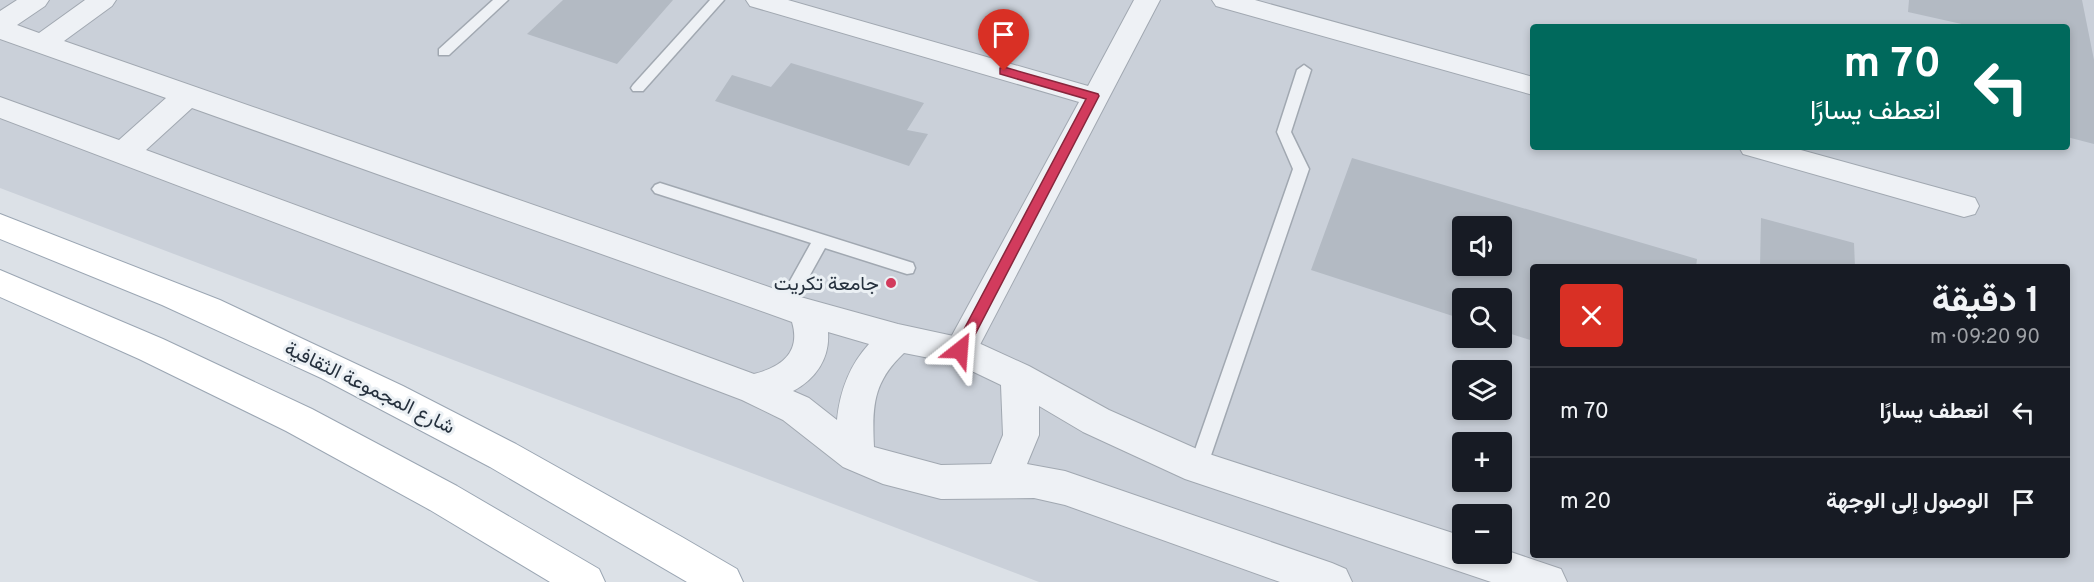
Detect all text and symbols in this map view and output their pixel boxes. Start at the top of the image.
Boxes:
pin [978,9,1029,71]
icon: arrive [987,18,1020,51]
text: 70 m [1843,39,1941,92]
icon: left [1962,48,2040,126]
text: انعطف يسارًا [1810,95,1941,129]
map controls [1452,216,1512,564]
button: sound [1452,216,1512,276]
place label: جامعة تكريت [774,272,879,298]
marker: جامعة تكريت [884,276,898,290]
text: 1 دقيقة [1932,279,2040,325]
button: close [1560,284,1623,347]
button: search [1452,288,1512,348]
position arrow [928,318,992,382]
text: 90 m · 09:20 [1930,325,2040,351]
street label: شارع المجموعة الثقافية [280,336,459,441]
button: layers [1452,360,1512,420]
icon: left [2007,396,2040,429]
text: 70 m [1560,399,1609,426]
text: انعطف يسارًا [1879,399,1989,426]
button: + [1452,432,1512,492]
icon: arrive [2007,486,2040,519]
text: 20 m [1560,489,1611,516]
text: الوصول إلى الوجهة [1826,489,1989,516]
button: − [1452,504,1512,564]

